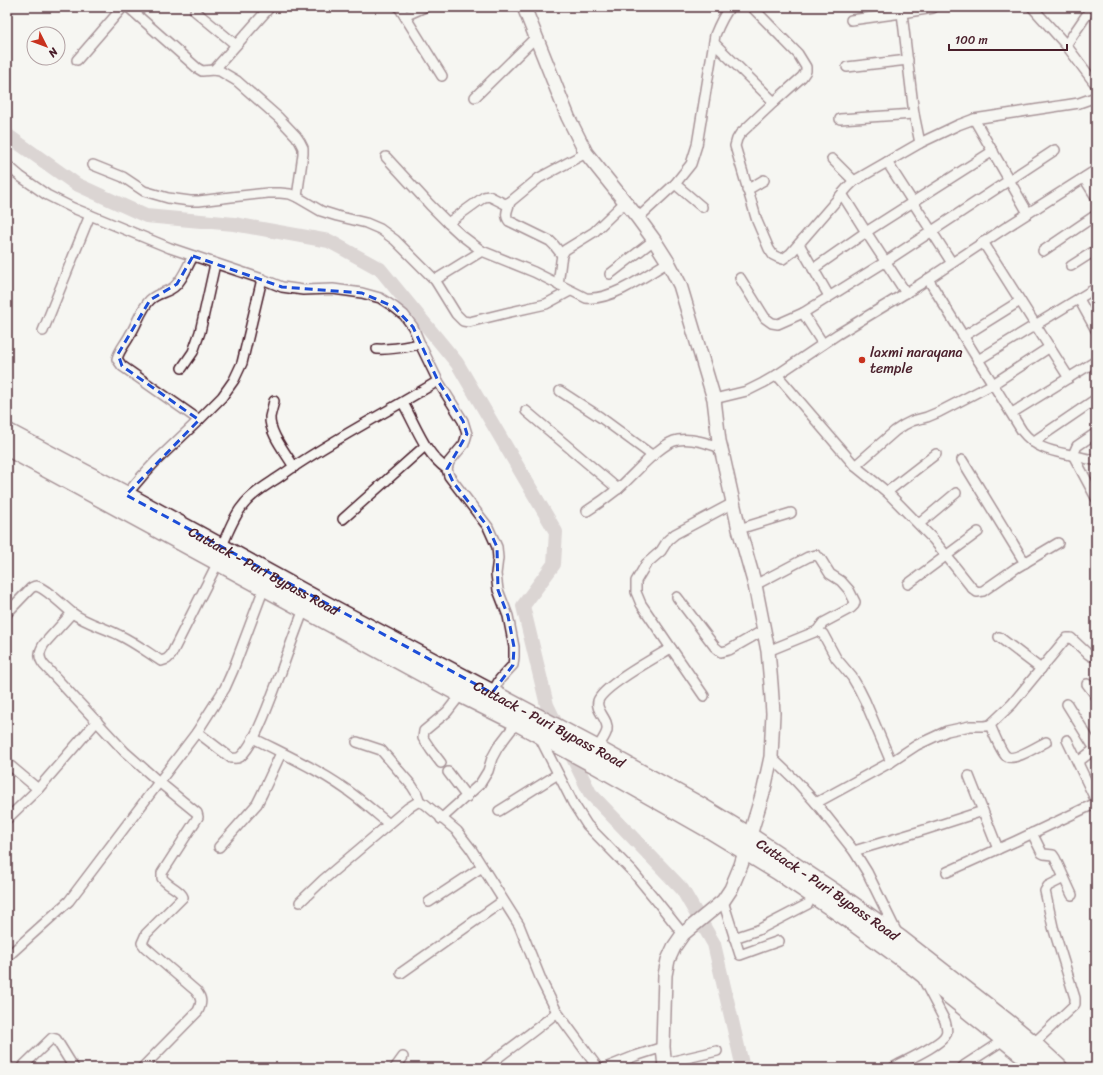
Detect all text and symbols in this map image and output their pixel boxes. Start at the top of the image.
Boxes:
north arrow [26,26,66,66]
scale bar [949,26,1067,52]
text: 100 m [955,29,988,51]
text: N [43,42,63,62]
place label: laxmi narayana temple [870,340,963,381]
marker: laxmi narayana temple [857,355,867,365]
street label: Cuttack - Puri Bypass Road [184,520,345,624]
street label: Cuttack - Puri Bypass Road [469,674,631,776]
street label: Cuttack - Puri Bypass Road [751,832,906,949]

